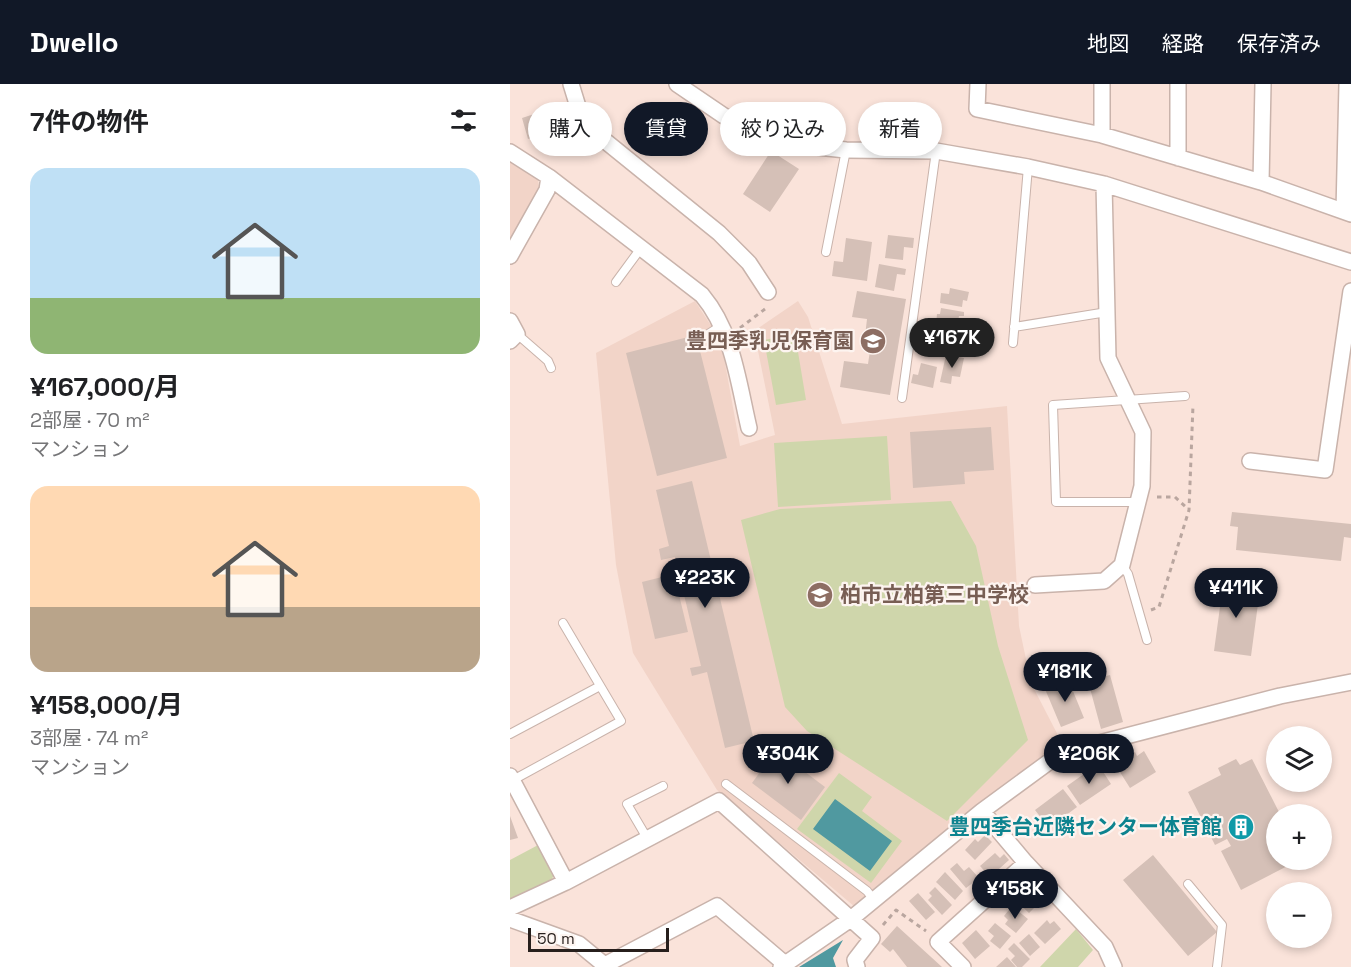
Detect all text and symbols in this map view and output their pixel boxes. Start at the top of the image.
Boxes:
text: Dwello [30,24,119,60]
text: 地図 [1087,30,1129,57]
text: 経路 [1162,30,1204,57]
text: 保存済み [1237,30,1321,57]
chip: 購入 [528,102,612,156]
chip: 賃貸 [624,102,708,156]
chip: 絞り込み [720,102,846,156]
chip: 新着 [858,102,942,156]
icon: filters [447,104,480,137]
text: 7件の物件 [30,105,148,139]
icon: home [201,207,309,315]
pin: ¥167K [910,318,994,369]
text: ¥167K [923,324,981,350]
school or university icon: 豊四季乳児保育園 [858,326,888,356]
place label: 豊四季乳児保育園 [686,327,854,354]
text: ¥167,000/月 [30,370,180,404]
text: 2部屋 · 70 m² [30,407,150,433]
text: マンション [30,436,130,462]
icon: home [201,525,309,633]
pin: ¥223K [663,558,747,609]
text: ¥223K [675,564,735,590]
pin: ¥411K [1194,568,1278,619]
text: ¥411K [1209,574,1263,600]
school or university icon: 柏市立柏第三中学校 [805,580,835,610]
place label: 柏市立柏第三中学校 [840,581,1029,608]
pin: ¥181K [1023,652,1107,703]
text: ¥181K [1038,658,1093,684]
text: ¥158,000/月 [30,688,183,722]
text: 3部屋 · 74 m² [30,725,148,751]
map controls [1266,726,1332,948]
button: layers [1266,726,1332,792]
pin: ¥304K [746,734,830,785]
pin: ¥206K [1047,734,1131,785]
text: ¥304K [757,740,819,766]
text: ¥206K [1058,740,1120,766]
text: マンション [30,754,130,780]
button: + [1266,804,1332,870]
building icon: 豊四季台近隣センター体育館 [1226,812,1256,842]
place label: 豊四季台近隣センター体育館 [949,813,1222,840]
pin: ¥158K [973,869,1057,920]
text: ¥158K [986,875,1044,901]
button: − [1266,882,1332,948]
scale bar [528,925,669,952]
text: 50 m [537,928,575,949]

